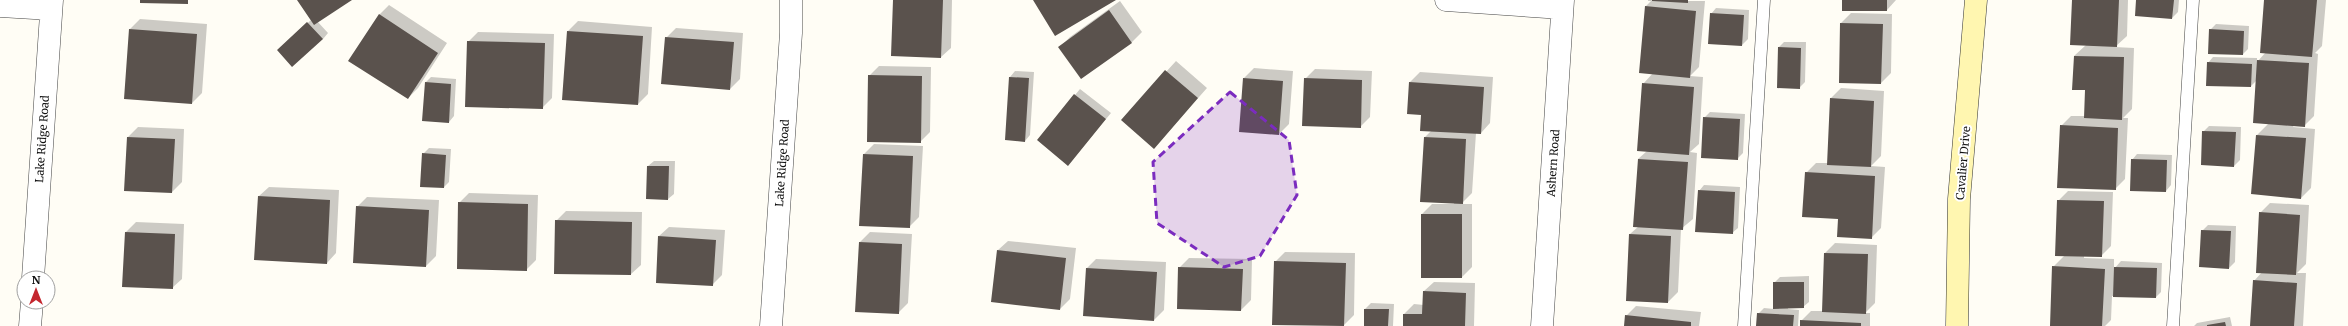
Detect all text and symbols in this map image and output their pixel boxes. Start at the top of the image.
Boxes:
street label: Lake Ridge Road [32,94,52,183]
street label: Lake Ridge Road [772,118,792,207]
street label: Cavalier Drive [1953,125,1973,200]
street label: Ashern Road [1544,128,1562,198]
north arrow [16,270,56,310]
text: N [32,273,41,287]

